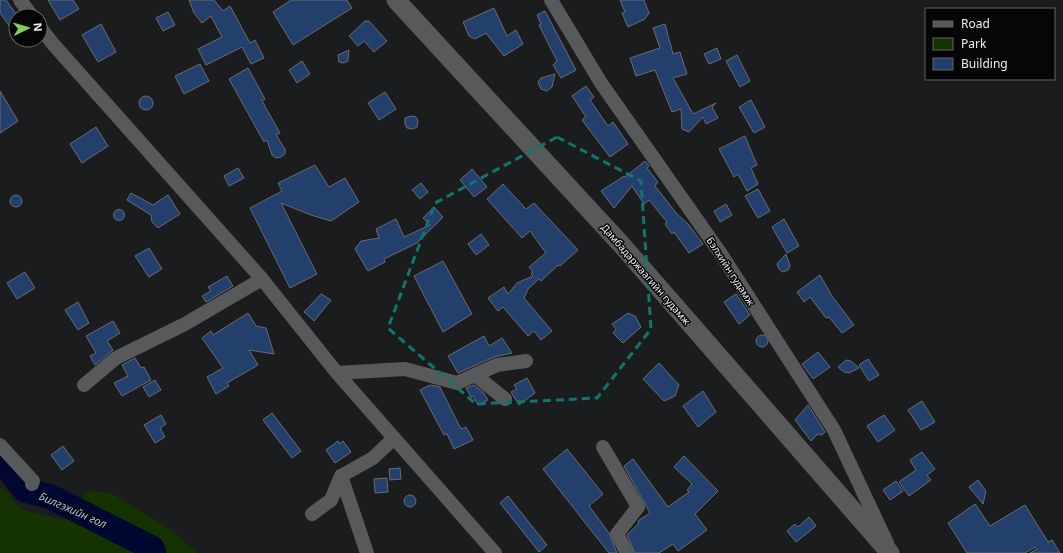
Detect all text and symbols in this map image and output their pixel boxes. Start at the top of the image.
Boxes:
north arrow [8,8,48,48]
legend [925,8,1055,80]
text: Road [961,15,990,32]
text: N [31,22,46,32]
text: Park [961,35,987,52]
text: Building [961,55,1008,72]
street label: Дамбадаржаагийн гудамж [598,221,694,328]
street label: Бэлхийн гудамж [704,234,759,308]
water label: Билгэхийн гол [37,488,109,531]

